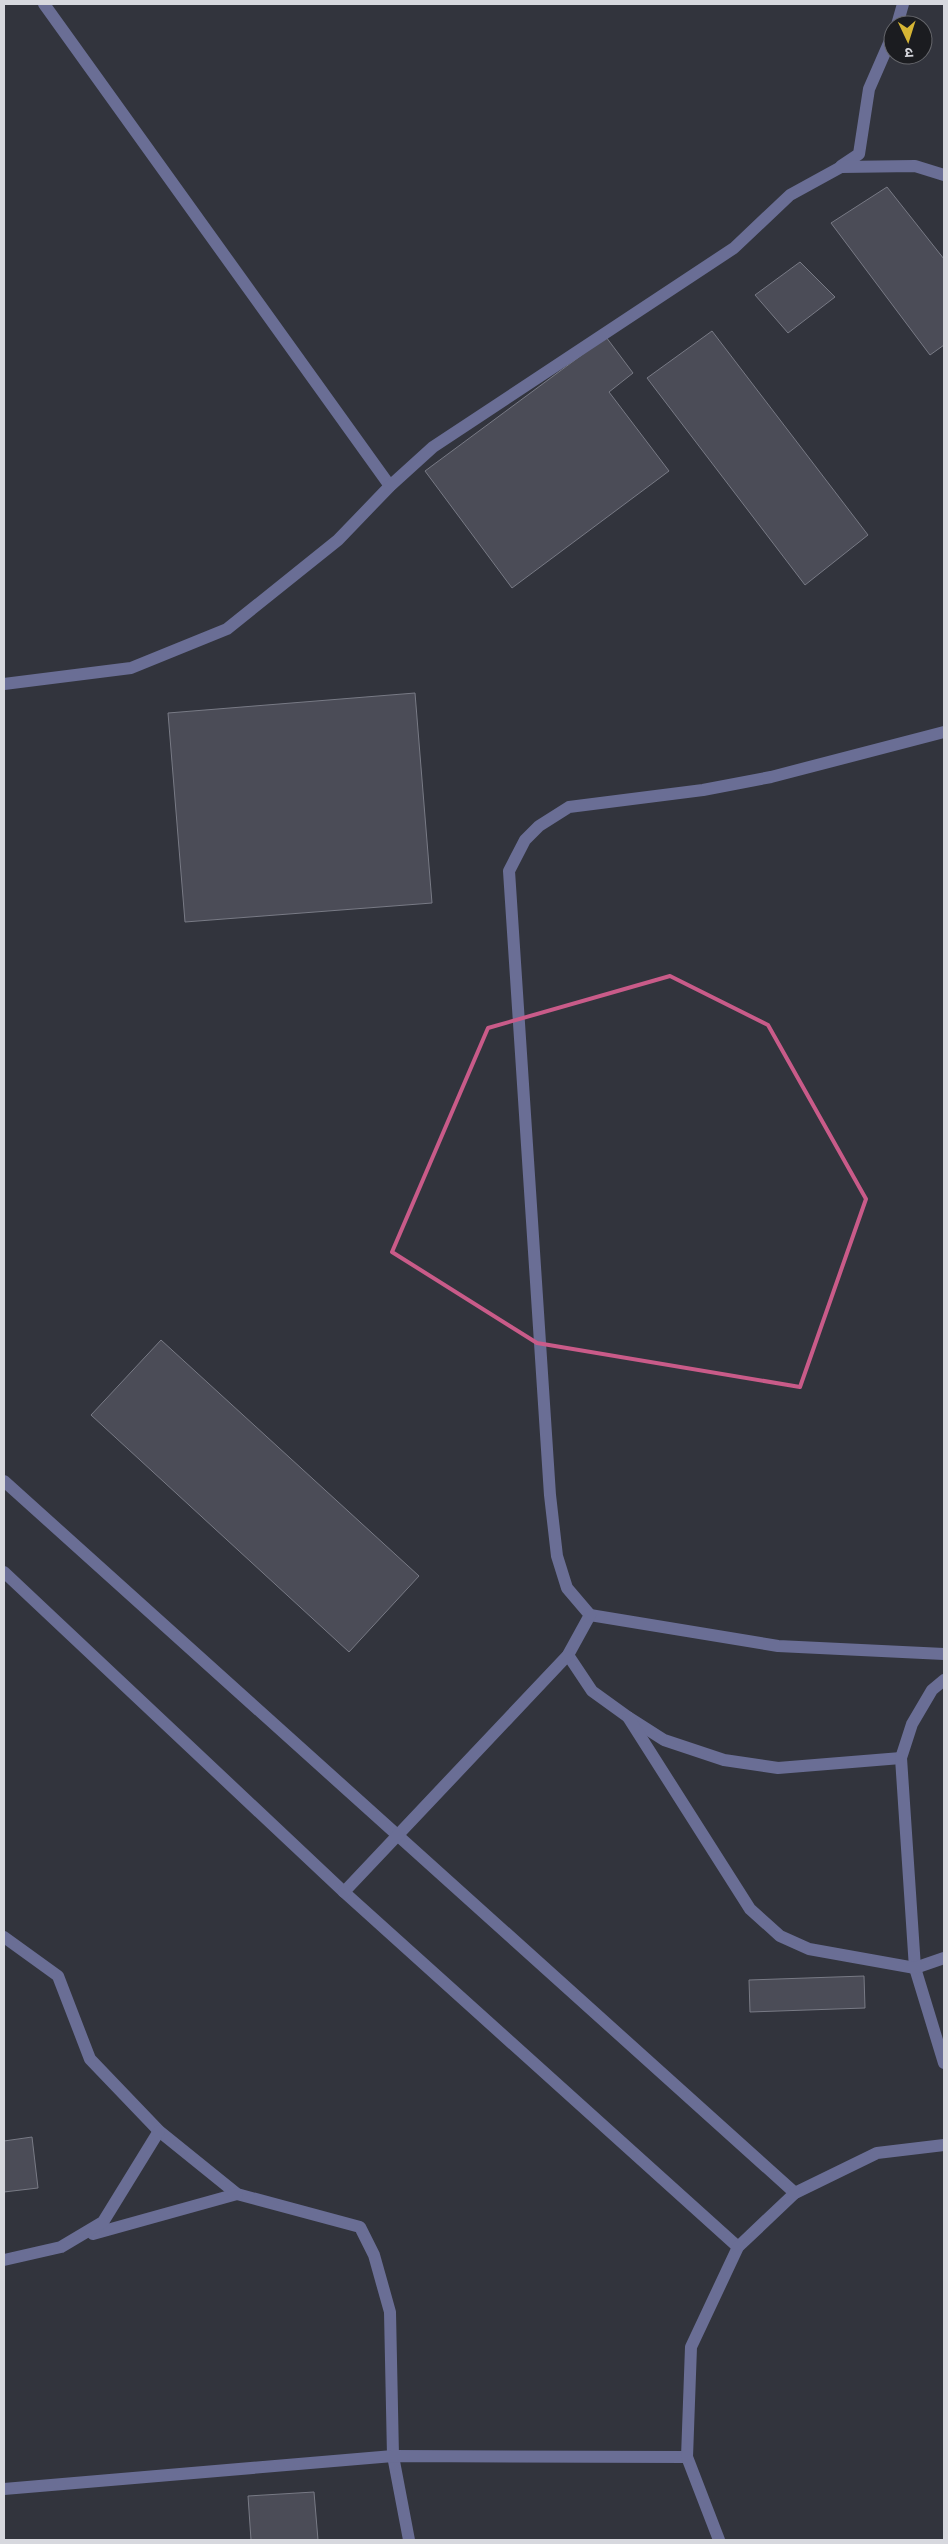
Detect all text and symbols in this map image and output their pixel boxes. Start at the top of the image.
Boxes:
north arrow [883,15,933,65]
text: उ [903,44,914,61]

